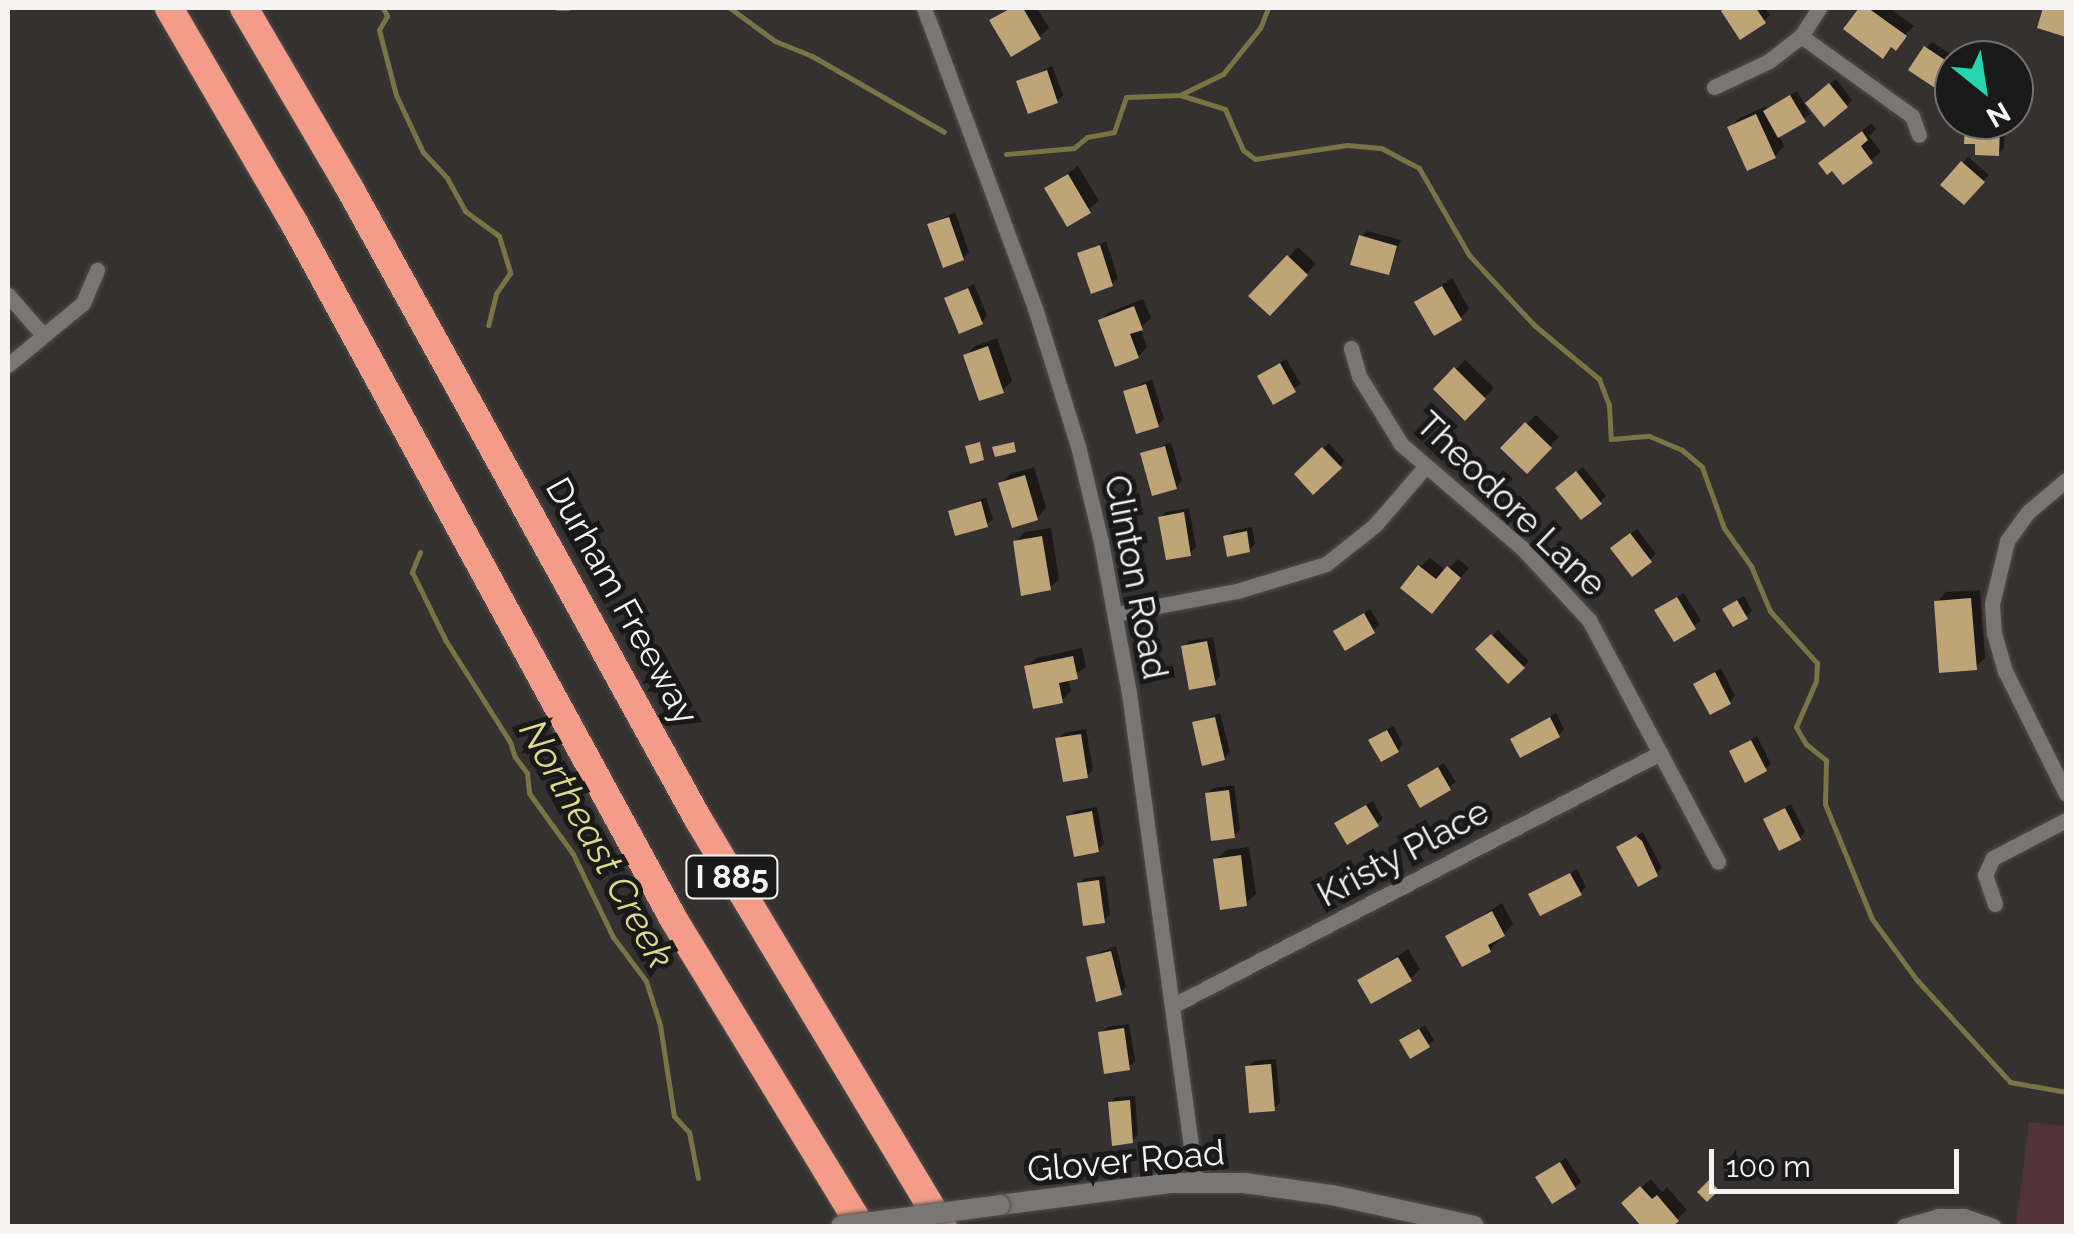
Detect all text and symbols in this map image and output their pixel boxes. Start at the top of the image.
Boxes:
north arrow [1934,40,2034,140]
text: N [1981,95,2016,134]
street label: Theodore Lane [1407,403,1615,605]
street label: Durham Freeway [537,470,707,732]
street label: Clinton Road [1096,471,1176,683]
water label: Northeast Creek [510,712,684,976]
street label: Kristy Place [1310,790,1496,916]
road number: I 885 [684,850,780,904]
scale bar [1714,1129,1964,1191]
street label: Glover Road [1025,1131,1227,1191]
text: 100 m [1726,1149,1811,1184]

